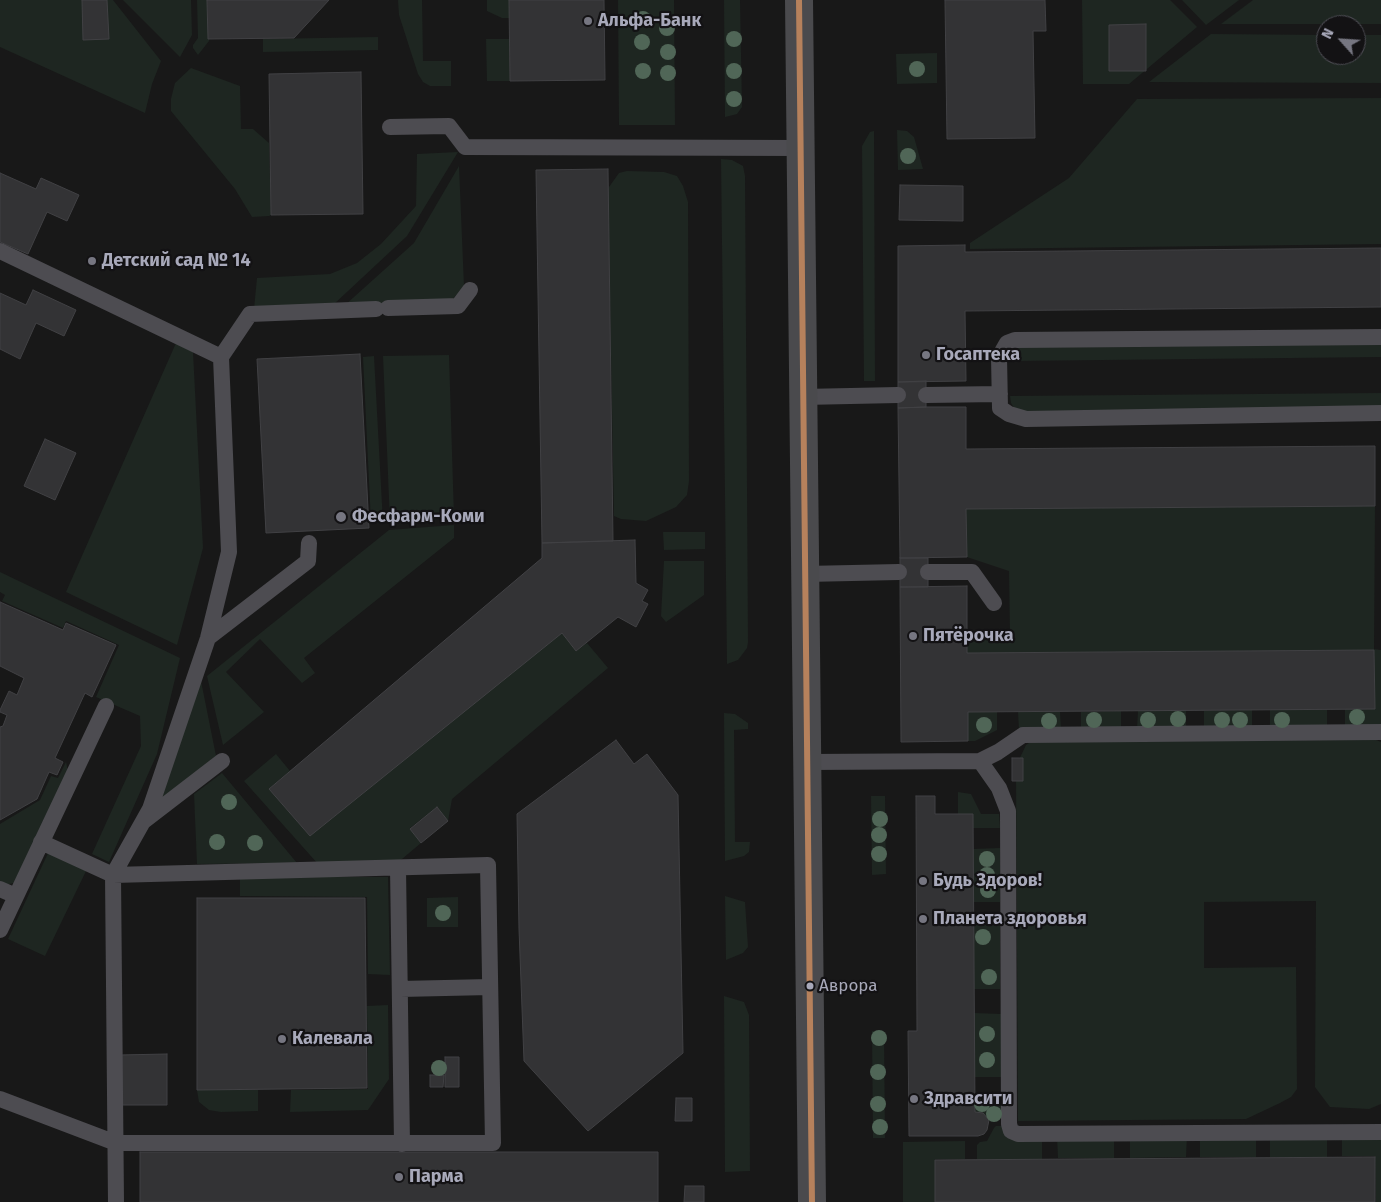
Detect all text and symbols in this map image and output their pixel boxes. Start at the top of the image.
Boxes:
place label: Альфа-Банк [598,10,701,32]
marker: Альфа-Банк [582,15,594,27]
north arrow [1316,15,1366,65]
text: N [1318,26,1338,42]
place label: Детский сад № 14 [102,250,251,272]
marker: Детский сад № 14 [86,255,98,267]
place label: Госаптека [936,344,1020,366]
marker: Госаптека [920,349,932,361]
place label: Фесфарм-Коми [352,506,485,528]
marker: Фесфарм-Коми [334,510,348,524]
place label: Пятёрочка [923,625,1014,647]
marker: Пятёрочка [907,630,919,642]
place label: Будь Здоров! [933,870,1042,892]
marker: Будь Здоров! [917,875,929,887]
place label: Планета здоровья [933,908,1087,930]
marker: Планета здоровья [917,913,929,925]
place label: Аврора [819,976,878,996]
marker: Аврора [805,981,815,991]
place label: Калевала [292,1028,373,1050]
marker: Калевала [276,1033,288,1045]
place label: Здравсити [924,1088,1012,1110]
marker: Здравсити [908,1093,920,1105]
place label: Парма [409,1166,464,1188]
marker: Парма [393,1171,405,1183]

